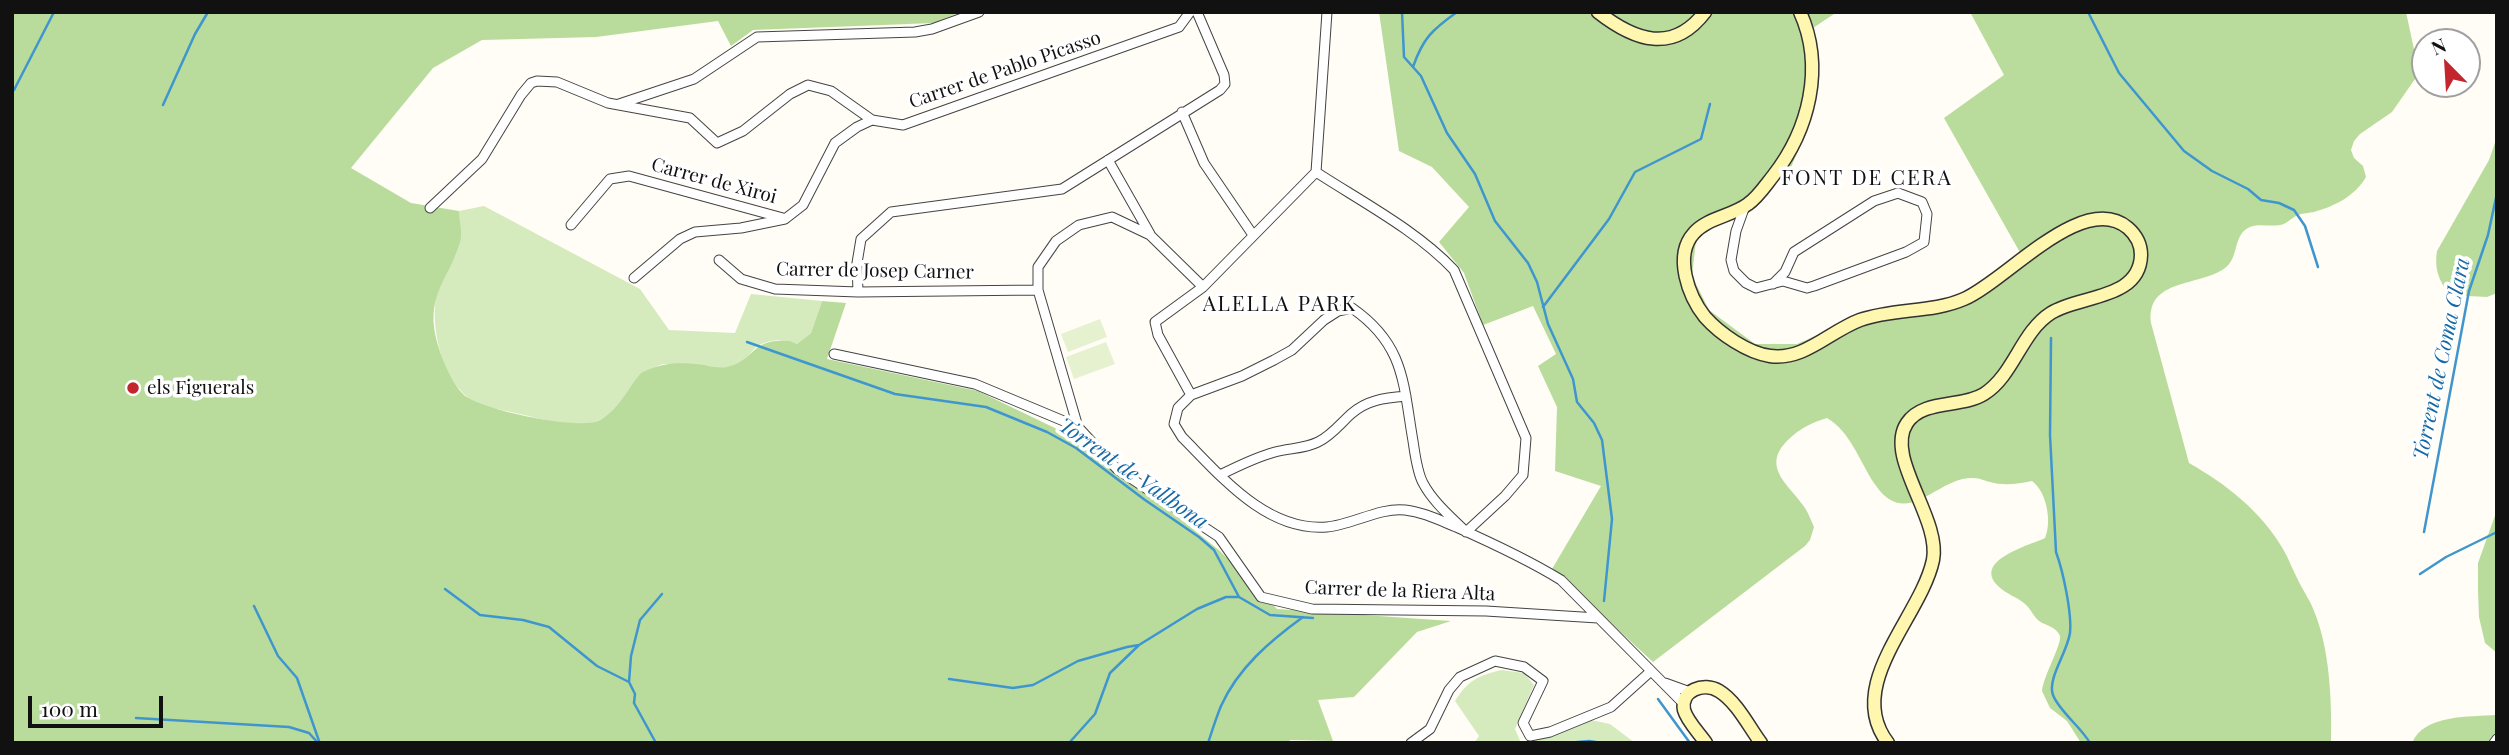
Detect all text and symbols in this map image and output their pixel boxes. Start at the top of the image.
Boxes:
street label: Carrer de Pablo Picasso [906,26,1104,114]
north arrow [2411,28,2481,98]
text: N [2427,31,2450,60]
street label: Carrer de Xiroi [649,153,779,209]
district label: FONT DE CERA [1783,165,1951,191]
water label: Torrent de Coma Clara [2408,255,2476,463]
street label: Carrer de Josep Carner [776,258,974,284]
district label: ALELLA PARK [1204,291,1356,317]
place label: els Figuerals [147,377,254,399]
marker: els Figuerals [125,380,141,396]
water label: Torrent de Vallbona [1053,413,1213,535]
street label: Carrer de la Riera Alta [1304,576,1496,606]
scale bar [32,682,166,726]
text: 100 m [41,694,98,722]

